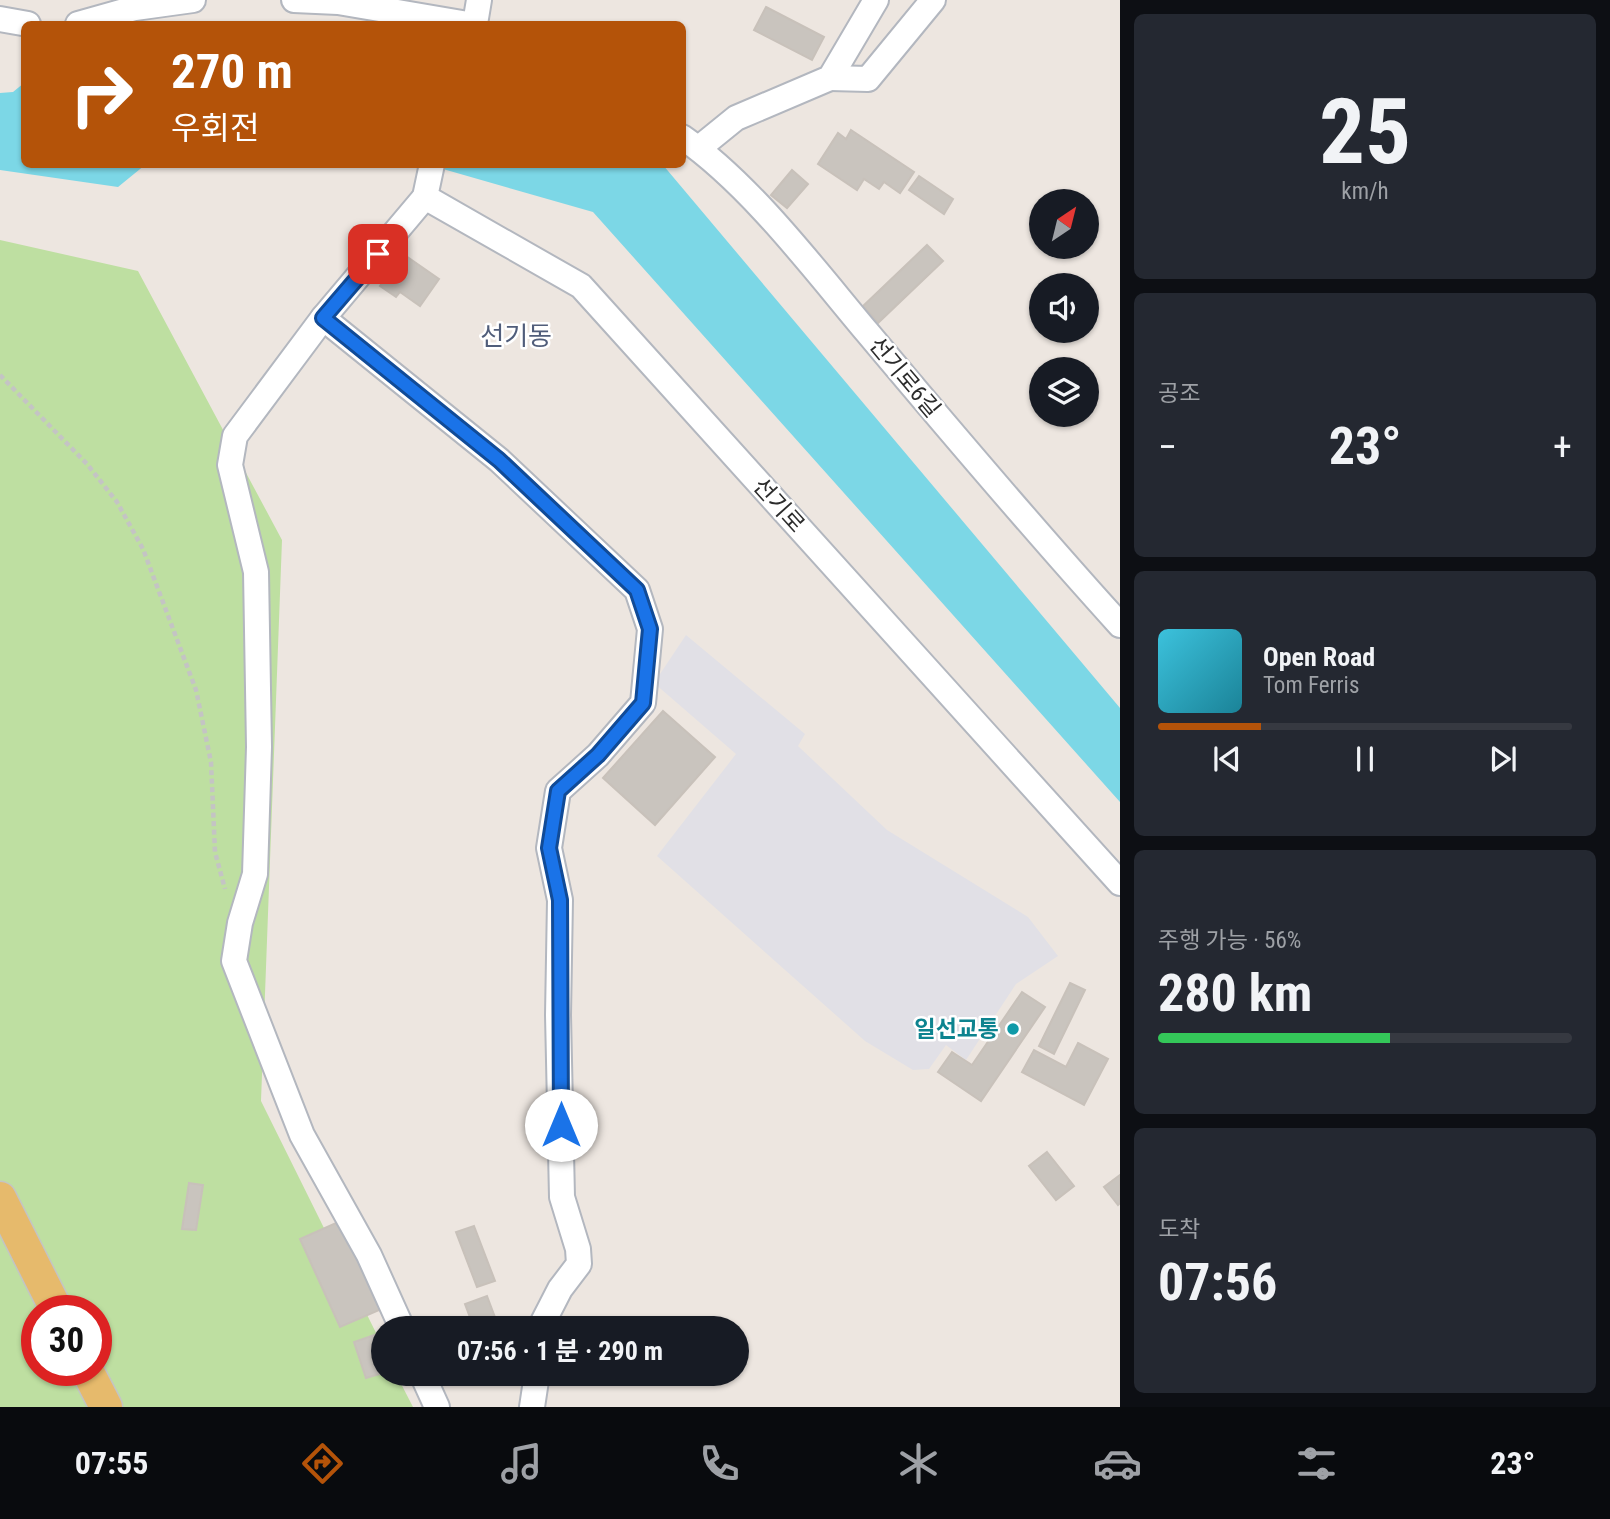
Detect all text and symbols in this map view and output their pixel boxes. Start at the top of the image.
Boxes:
text: 270 m [171,43,293,100]
icon: right [56,49,147,140]
text: 25 [1319,79,1411,185]
text: 우회전 [171,109,259,147]
text: km/h [1341,178,1389,205]
north arrow [1029,189,1099,259]
map controls [1029,189,1099,427]
pin [348,224,408,284]
icon: arrive [359,235,397,273]
button: sound [1029,273,1099,343]
district label: 선기동 [480,321,552,351]
street label: 선기로6길 [863,332,946,423]
button: layers [1029,357,1099,427]
text: 공조 [1158,380,1200,407]
text: 23° [1329,416,1401,477]
text: − [1158,425,1177,469]
text: + [1553,425,1572,469]
street label: 선기로 [747,473,810,538]
text: Open Road [1263,642,1375,672]
text: Tom Ferris [1263,672,1359,699]
icon: previous [1208,740,1246,778]
icon: pause [1346,740,1384,778]
icon: next [1484,740,1522,778]
text: 주행 가능 · 56% [1158,927,1301,954]
text: 280 km [1158,963,1312,1024]
place label: 일선교통 [914,1016,999,1043]
marker: 일선교통 [1005,1021,1021,1037]
position arrow [524,1088,598,1162]
text: 도착 [1158,1216,1200,1243]
text: 07:56 [1158,1252,1277,1313]
speed limit sign: 30 [21,1295,112,1386]
text: 07:56 · 1 분 · 290 m [457,1336,663,1366]
icon: directions [298,1439,347,1488]
icon: music [497,1439,546,1488]
icon: phone [695,1439,744,1488]
icon: climate [894,1439,943,1488]
icon: car [1093,1439,1142,1488]
icon: filters [1292,1439,1341,1488]
text: 07:55 [75,1444,148,1482]
text: 23° [1490,1444,1535,1482]

